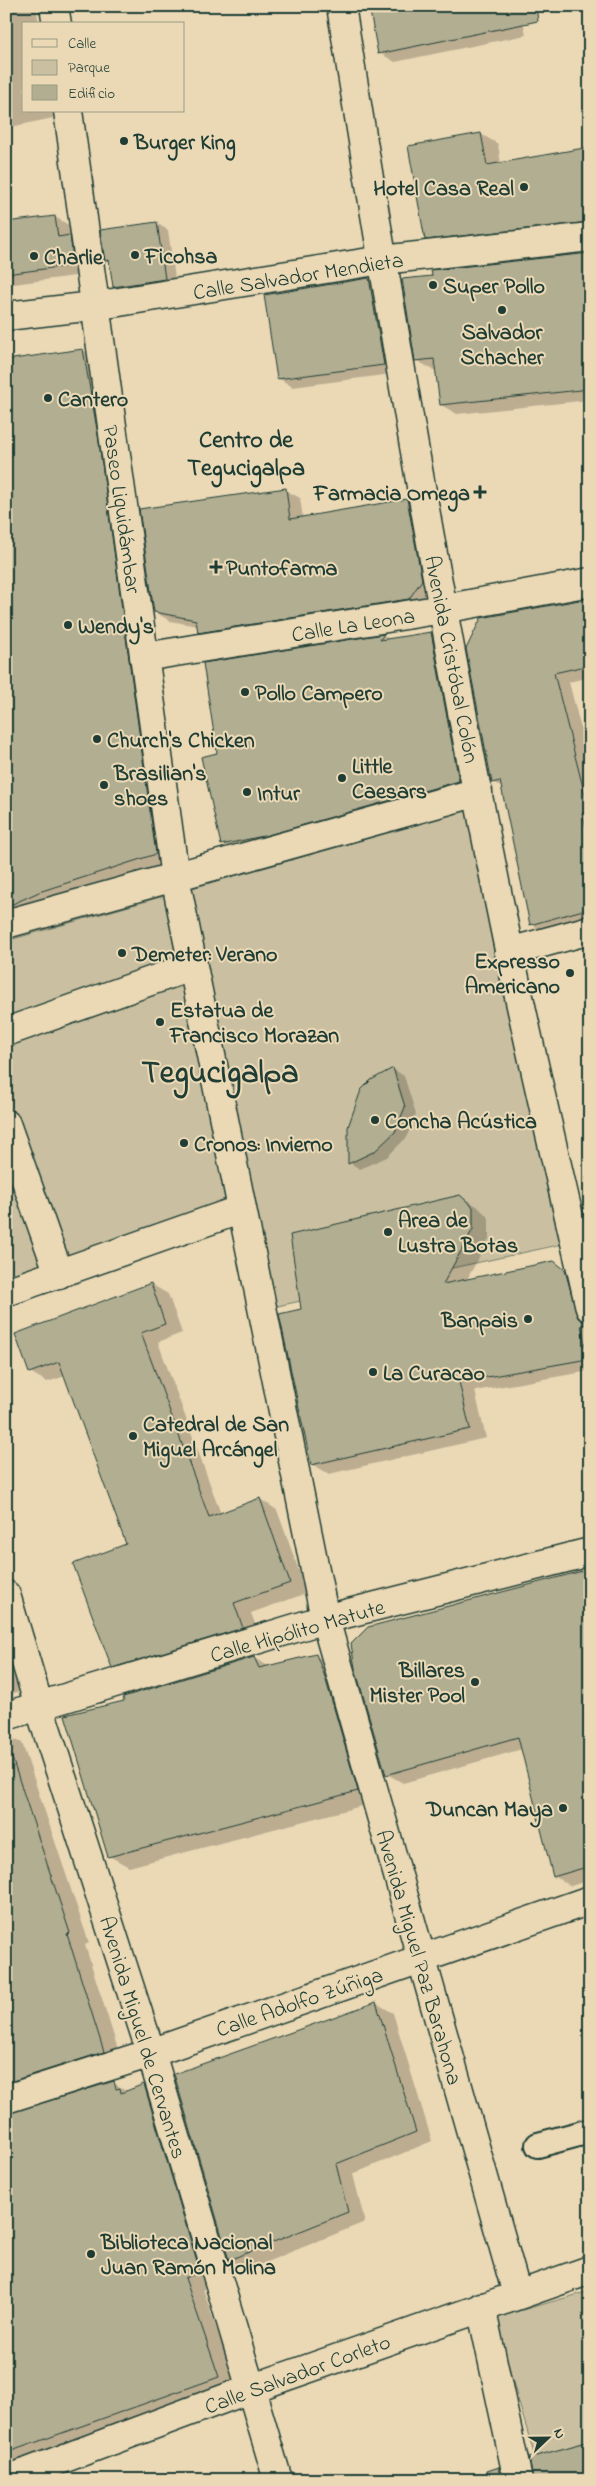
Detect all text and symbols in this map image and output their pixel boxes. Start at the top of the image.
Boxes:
legend [22,22,185,112]
text: Calle [68,33,96,55]
text: Parque [68,57,110,79]
text: Edificio [68,83,115,105]
place label: Burger King [133,128,236,161]
marker: Burger King [118,135,130,147]
place label: Hotel Casa Real [373,174,514,206]
marker: Hotel Casa Real [518,181,530,193]
place label: Ficohsa [144,242,217,274]
place label: Charlie [44,243,104,275]
street label: Calle Salvador Mendieta [191,246,406,310]
marker: Ficohsa [129,249,141,261]
marker: Charlie [28,250,40,262]
place label: Super Pollo [443,272,545,304]
marker: Super Pollo [427,279,439,291]
marker: Salvador Schacher [496,304,508,316]
place label: Salvador Schacher [460,318,545,375]
place label: Cantero [58,385,128,417]
marker: Cantero [42,392,54,404]
street label: Paseo Liquidámbar [92,423,148,596]
district label: Centro de Tegucigalpa [187,424,305,488]
place label: Farmacia Omega [313,479,470,512]
marker: Farmacia Omega [474,486,486,498]
street label: Avenida Cristóbal Colón [414,553,486,766]
place label: Puntofarma [226,554,338,586]
marker: Puntofarma [210,561,222,573]
street label: Calle La Leona [290,601,417,652]
place label: Wendy's [78,612,154,645]
marker: Wendy's [62,619,74,631]
place label: Pollo Campero [255,679,383,711]
marker: Pollo Campero [239,686,251,698]
place label: Church's Chicken [107,726,255,758]
marker: Church's Chicken [91,733,103,745]
place label: Little Caesars [352,752,427,809]
place label: Brasilian's shoes [113,759,207,816]
marker: Little Caesars [336,772,348,784]
marker: Brasilian's shoes [98,779,110,791]
place label: Intur [257,779,301,811]
marker: Intur [241,786,253,798]
place label: Demeter: Verano [131,940,278,972]
marker: Demeter: Verano [116,947,128,959]
place label: Expresso Americano [465,947,560,1004]
marker: Expresso Americano [564,967,576,979]
place label: Estatua de Francisco Morazan [169,996,339,1053]
marker: Estatua de Francisco Morazan [154,1016,166,1028]
district label: Tegucigalpa [142,1051,299,1099]
place label: Concha Acústica [385,1107,537,1139]
marker: Concha Acústica [369,1114,381,1126]
place label: Cronos: Invierno [194,1130,333,1162]
marker: Cronos: Invierno [178,1137,190,1149]
place label: Area de Lustra Botas [398,1206,518,1263]
marker: Area de Lustra Botas [382,1226,394,1238]
place label: Banpais [440,1306,518,1338]
marker: Banpais [522,1313,534,1325]
place label: La Curacao [383,1359,485,1391]
marker: La Curacao [367,1366,379,1378]
place label: Catedral de San Miguel Arcángel [143,1410,289,1468]
marker: Catedral de San Miguel Arcángel [127,1430,139,1442]
street label: Calle Hipólito Matute [207,1593,389,1673]
place label: Billares Mister Pool [370,1656,465,1713]
marker: Billares Mister Pool [469,1676,481,1688]
place label: Duncan Maya [425,1795,553,1828]
marker: Duncan Maya [557,1802,569,1814]
street label: Avenida Miguel Paz Barahona [364,1827,469,2089]
street label: Avenida Miguel de Cervantes [88,1913,193,2163]
street label: Calle Adolfo Zúñiga [212,1960,388,2048]
place label: Biblioteca Nacional Juan Ramón Molina [100,2228,276,2285]
marker: Biblioteca Nacional Juan Ramón Molina [85,2248,97,2260]
street label: Calle Salvador Corleto [201,2327,395,2424]
north arrow [524,2414,574,2464]
text: N [547,2425,570,2442]

